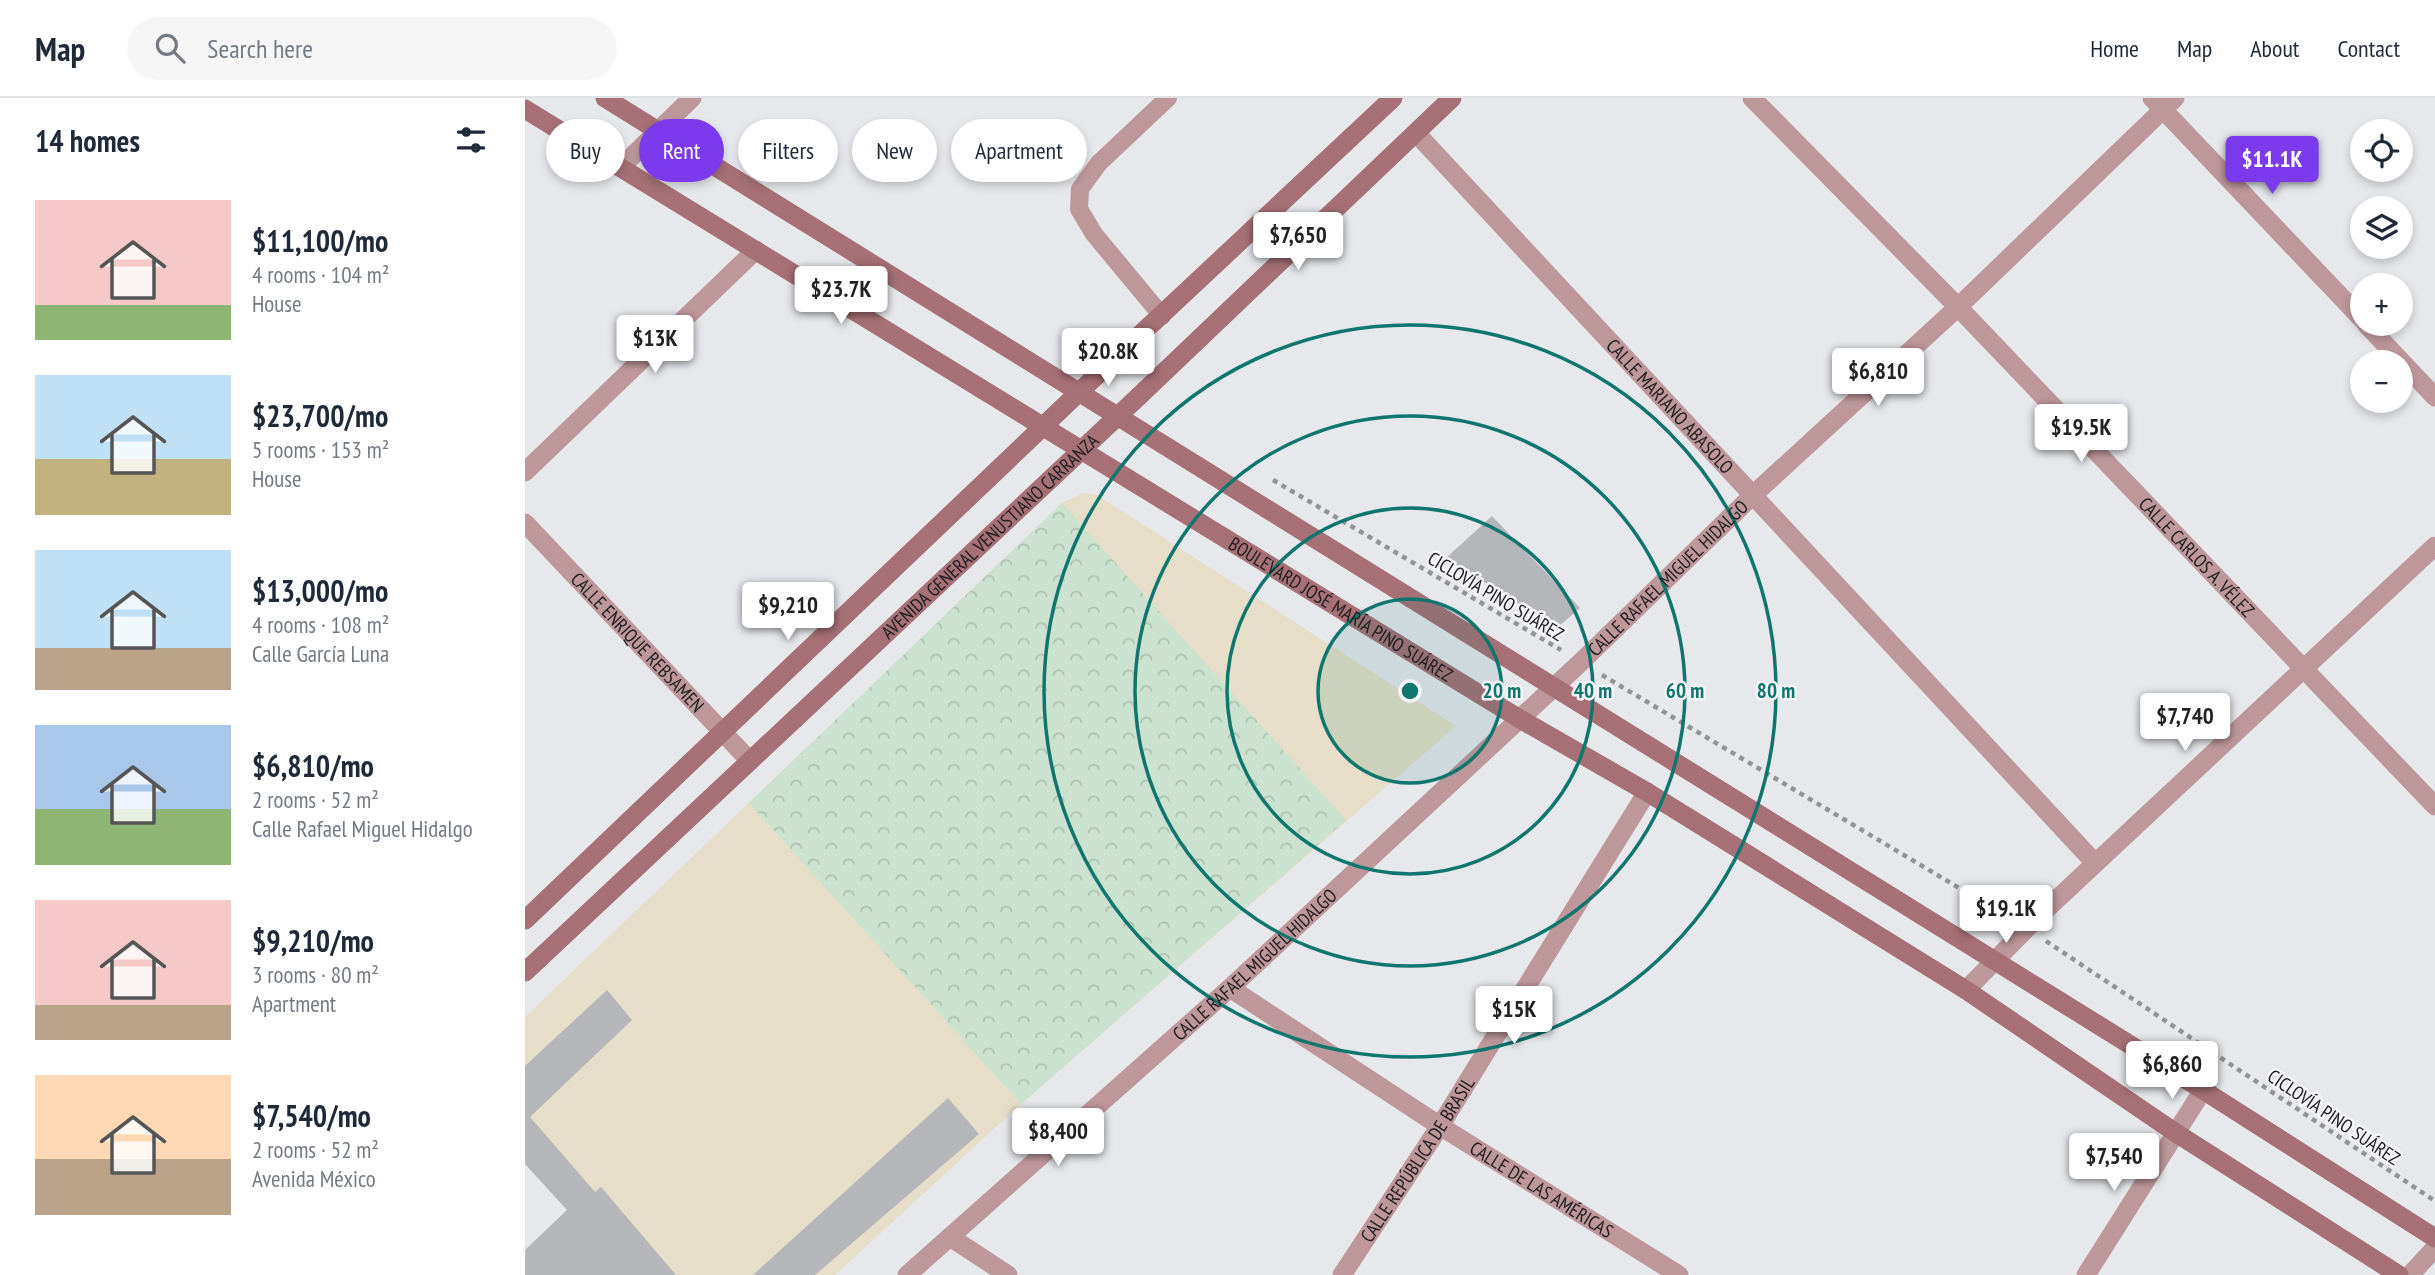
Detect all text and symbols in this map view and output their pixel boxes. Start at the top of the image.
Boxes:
search box [127,17,617,80]
text: Map [35,27,85,70]
icon: search [151,29,189,67]
text: Search here [207,32,313,65]
text: Home [2090,33,2139,64]
text: Map [2177,33,2212,64]
text: About [2250,33,2299,64]
text: Contact [2337,33,2400,64]
chip: Buy [546,119,625,182]
chip: Rent [639,119,724,182]
chip: Filters [738,119,838,182]
chip: New [852,119,937,182]
chip: Apartment [951,119,1087,182]
map controls [2350,119,2413,413]
button: locate [2350,119,2413,182]
text: 14 homes [35,121,140,160]
icon: filters [452,121,490,159]
pin: $11.1K [2215,136,2329,196]
text: $11.1K [2242,144,2302,173]
button: layers [2350,196,2413,259]
pin: $7,650 [1241,212,1355,272]
text: $7,650 [1269,220,1327,249]
text: $11,100/mo [252,221,388,260]
icon: home [91,228,175,312]
text: 4 rooms · 104 m² [252,260,389,289]
pin: $23.7K [784,266,898,326]
button: + [2350,273,2413,336]
text: $23.7K [811,274,871,303]
text: House [252,289,302,318]
pin: $13K [614,316,696,375]
text: $13K [633,323,677,352]
pin: $20.8K [1051,328,1165,388]
street label: CALLE MARIANO ABASOLO [1601,334,1739,479]
text: $20.8K [1078,336,1138,365]
pin: $6,810 [1821,348,1935,408]
button: − [2350,350,2413,413]
text: $6,810 [1848,356,1908,385]
text: $23,700/mo [252,396,388,435]
icon: home [91,403,175,487]
pin: $19.5K [2024,404,2138,464]
text: $19.5K [2051,412,2111,441]
street label: AVENIDA GENERAL VENUSTIANO CARRANZA [876,428,1103,644]
text: 5 rooms · 153 m² [252,435,389,464]
text: House [252,464,302,493]
street label: CALLE CARLOS A. VÉLEZ [2134,492,2260,622]
street label: CALLE RAFAEL MIGUEL HIDALGO [1583,495,1753,661]
street label: BOULEVARD JOSÉ MARÍA PINO SUÁREZ [1224,531,1457,687]
street label: CICLOVÍA PINO SUÁREZ [1424,546,1568,646]
street label: CALLE ENRIQUE REBSAMEN [566,567,709,717]
text: $13,000/mo [252,571,388,610]
icon: home [91,578,175,662]
pin: $9,210 [731,582,845,642]
text: $9,210 [758,590,818,619]
text: 4 rooms · 108 m² [252,610,389,639]
text: Calle García Luna [252,639,389,668]
text: 20 m [1483,677,1521,704]
text: 40 m [1574,677,1612,704]
text: 60 m [1666,677,1704,704]
text: 80 m [1757,677,1795,704]
centre of rings [1398,679,1422,703]
pin: $7,740 [2128,694,2242,753]
text: $7,740 [2156,701,2214,730]
text: $6,810/mo [252,746,374,785]
icon: home [91,753,175,837]
text: 2 rooms · 52 m² [252,785,379,814]
text: Calle Rafael Miguel Hidalgo [252,814,473,843]
street label: CALLE RAFAEL MIGUEL HIDALGO [1167,883,1341,1046]
pin: $19.1K [1949,886,2063,945]
text: $19.1K [1976,893,2036,922]
text: $9,210/mo [252,921,374,960]
icon: home [91,928,175,1012]
text: 3 rooms · 80 m² [252,960,379,989]
pin: $15K [1473,986,1555,1046]
text: Apartment [252,989,336,1018]
text: $15K [1492,994,1536,1023]
pin: $6,860 [2115,1042,2229,1101]
text: $6,860 [2142,1049,2202,1078]
street label: CICLOVÍA PINO SUÁREZ [2263,1064,2405,1170]
street label: CALLE REPÚBLICA DE BRASIL [1355,1072,1480,1247]
text: $7,540/mo [252,1096,371,1135]
icon: home [91,1103,175,1187]
pin: $8,400 [1001,1108,1115,1168]
text: $8,400 [1028,1116,1088,1145]
pin: $7,540 [2057,1134,2171,1193]
text: 2 rooms · 52 m² [252,1135,379,1164]
street label: CALLE DE LAS AMÉRICAS [1466,1136,1618,1243]
text: $7,540 [2085,1141,2143,1170]
text: Avenida México [252,1164,376,1193]

